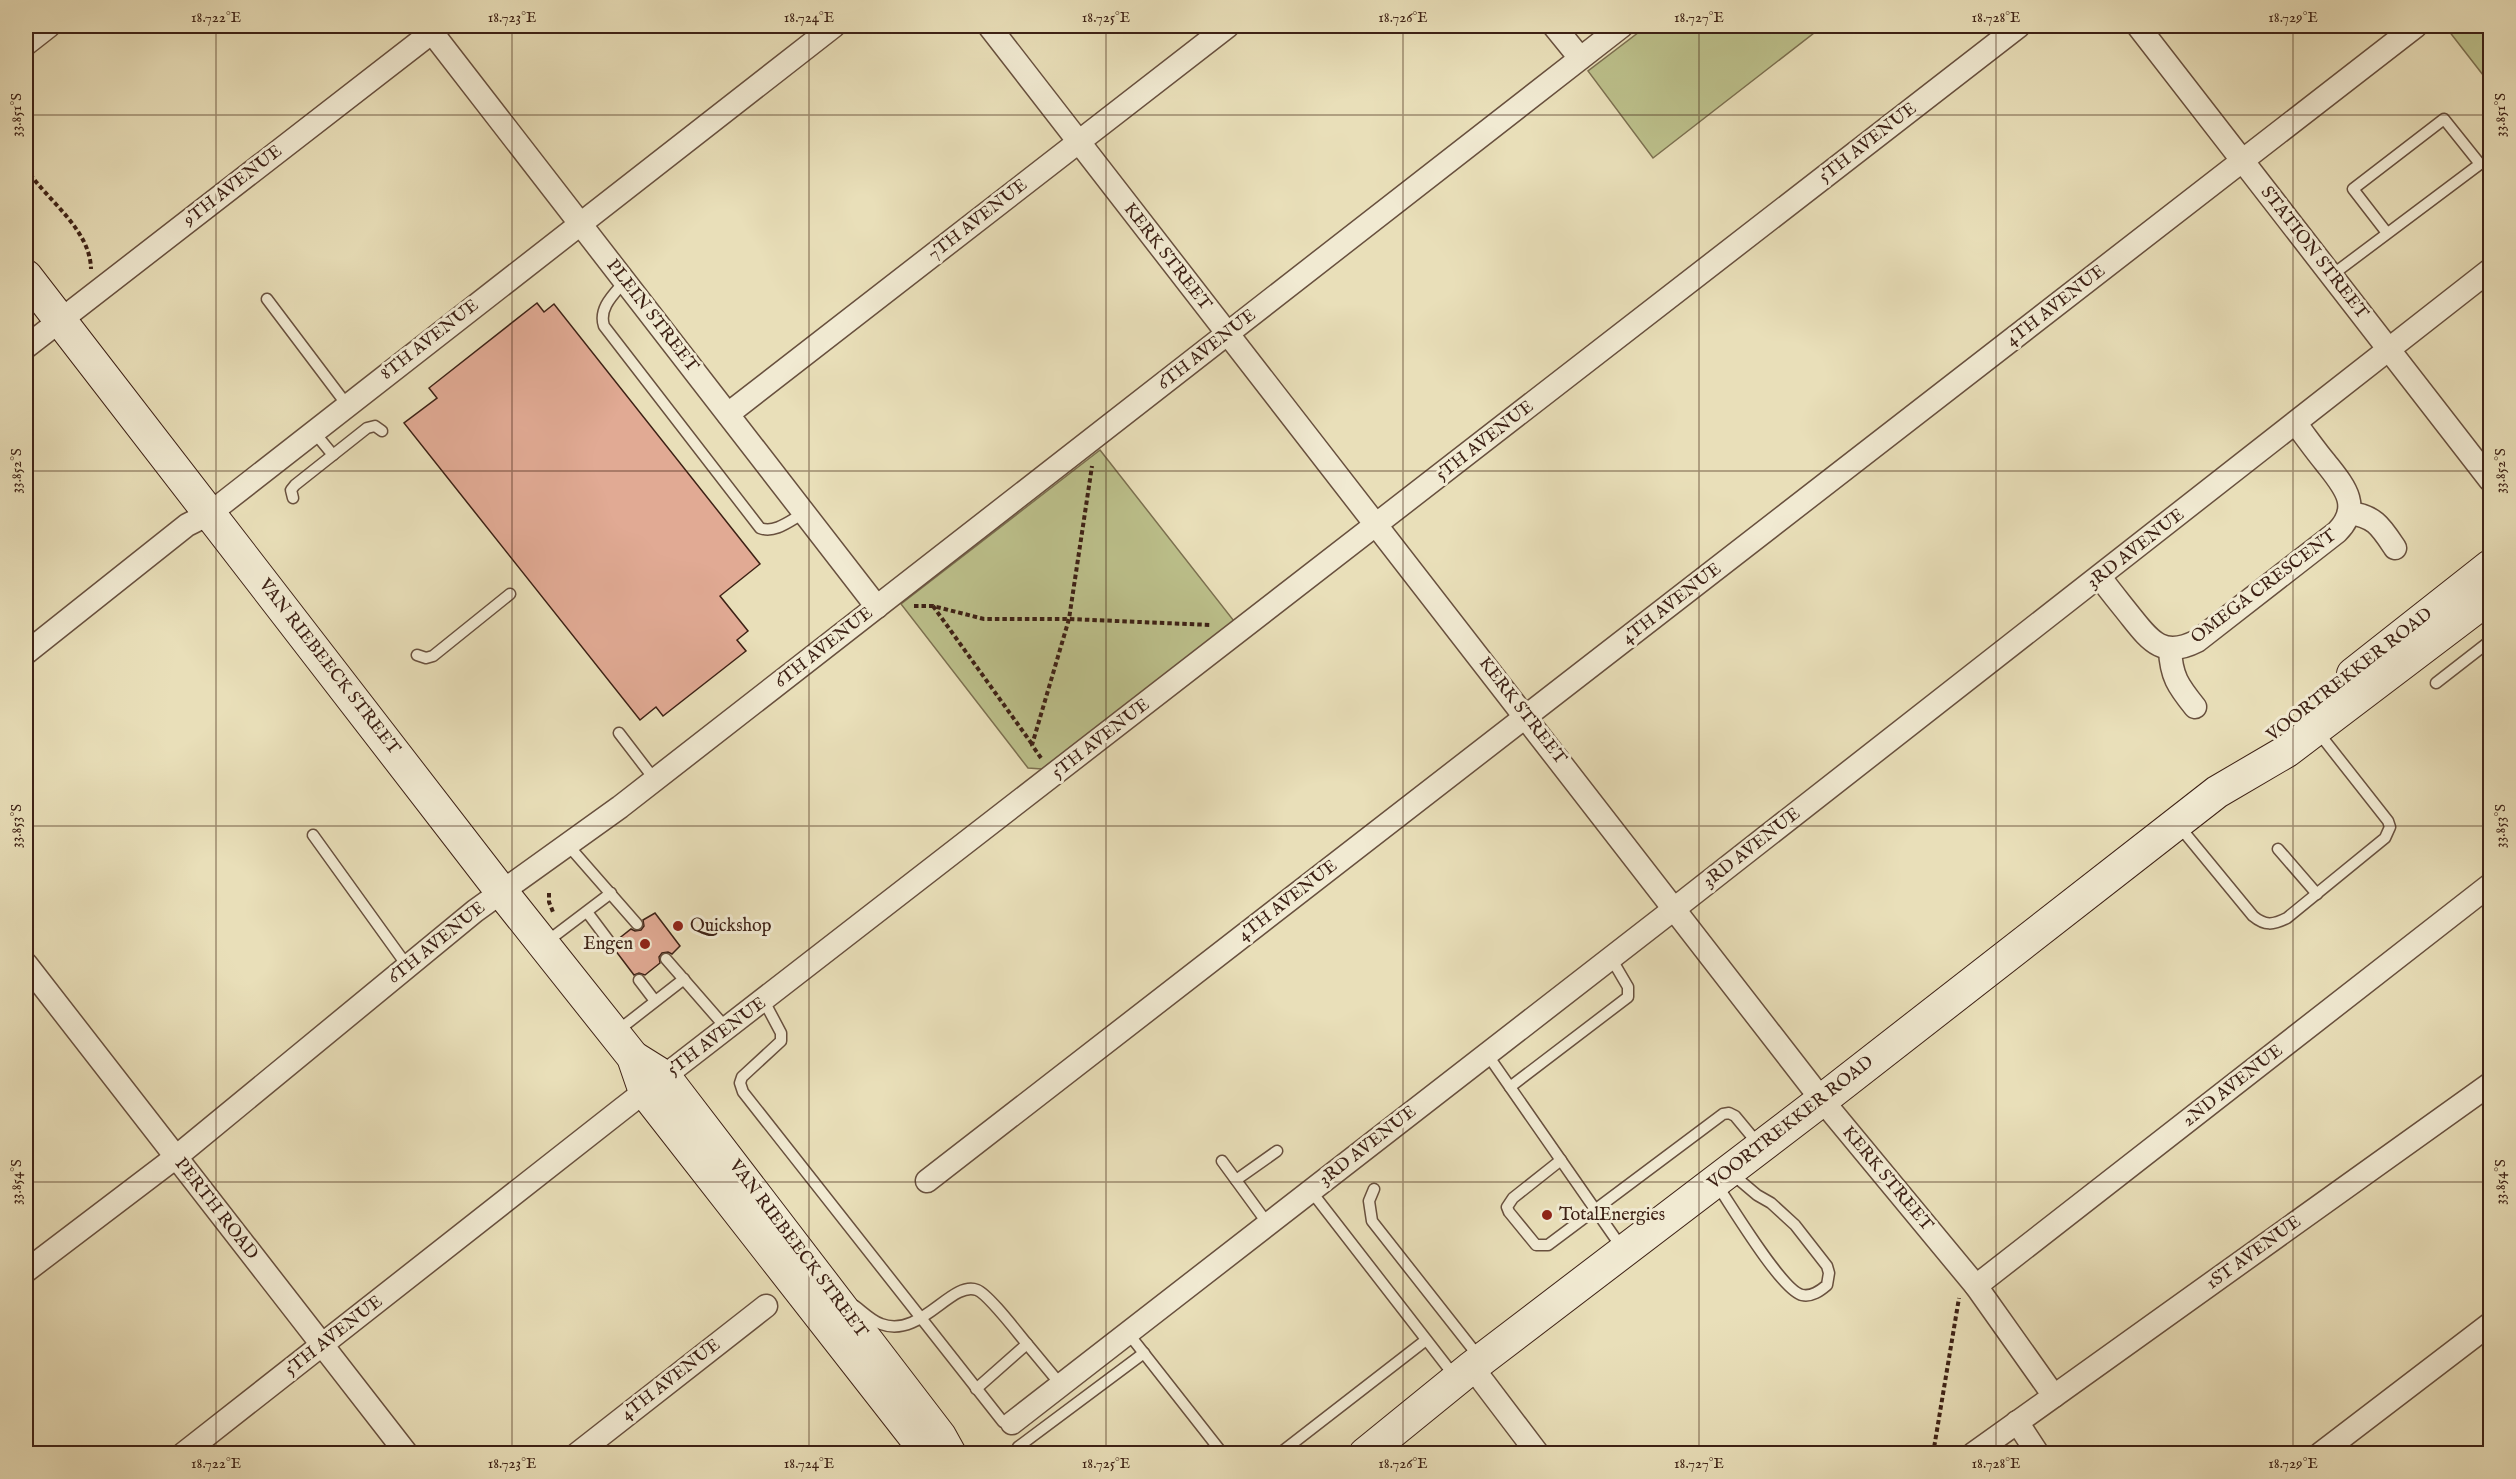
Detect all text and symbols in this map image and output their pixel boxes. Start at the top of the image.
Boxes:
text: 18.722°E [191,8,241,27]
text: 18.723°E [488,8,536,27]
text: 18.724°E [784,8,834,27]
text: 18.725°E [1082,8,1130,27]
text: 18.726°E [1378,8,1428,27]
text: 18.727°E [1674,8,1724,27]
text: 18.728°E [1972,8,2020,27]
text: 18.729°E [2268,8,2318,27]
text: 33.851°S [7,93,26,137]
text: 33.851°S [2491,93,2510,137]
street label: 5TH AVENUE [1814,98,1922,188]
street label: 9TH AVENUE [178,140,287,232]
street label: 7TH AVENUE [924,174,1032,266]
street label: STATION STREET [2255,182,2373,324]
street label: KERK STREET [1118,199,1216,315]
street label: PLEIN STREET [601,255,703,377]
street label: 4TH AVENUE [2002,260,2110,352]
street label: 8TH AVENUE [376,294,484,386]
street label: 6TH AVENUE [1153,304,1261,396]
street label: 5TH AVENUE [1431,396,1539,486]
text: 33.852°S [7,448,26,494]
text: 33.852°S [2491,448,2510,494]
street label: 3RD AVENUE [2083,504,2189,594]
street label: OMEGA CRESCENT [2187,525,2341,649]
street label: 4TH AVENUE [1618,558,1726,650]
street label: VAN RIEBEECK STREET [253,574,405,760]
street label: 6TH AVENUE [770,602,878,694]
street label: VOORTREKKER ROAD [2262,603,2438,748]
street label: KERK STREET [1473,653,1571,769]
street label: 5TH AVENUE [1047,694,1155,784]
street label: 3RD AVENUE [1699,803,1805,893]
text: 33.853°S [7,804,26,848]
text: 33.853°S [2491,804,2510,848]
street label: 4TH AVENUE [1234,855,1342,947]
street label: 6TH AVENUE [384,897,490,989]
place label: Quickshop [690,915,772,938]
marker: Quickshop [671,919,685,933]
place label: Engen [583,933,633,956]
marker: Engen [638,937,652,951]
street label: 5TH AVENUE [663,992,771,1082]
street label: 2ND AVENUE [2178,1040,2288,1132]
street label: VOORTREKKER ROAD [1703,1051,1879,1196]
street label: 3RD AVENUE [1315,1101,1421,1191]
street label: KERK STREET [1836,1122,1938,1236]
street label: PERTH ROAD [169,1153,263,1265]
street label: VAN RIEBEECK STREET [723,1155,872,1343]
text: 33.854°S [7,1159,26,1205]
text: 33.854°S [2491,1159,2510,1205]
place label: TotalEnergies [1559,1204,1665,1227]
marker: TotalEnergies [1540,1208,1554,1222]
street label: 1ST AVENUE [2202,1211,2306,1295]
street label: 5TH AVENUE [280,1291,388,1381]
street label: 4TH AVENUE [617,1334,725,1426]
text: 18.722°E [191,1454,241,1473]
text: 18.723°E [488,1454,536,1473]
text: 18.724°E [784,1454,834,1473]
text: 18.725°E [1082,1454,1130,1473]
text: 18.726°E [1378,1454,1428,1473]
text: 18.727°E [1674,1454,1724,1473]
text: 18.728°E [1972,1454,2020,1473]
text: 18.729°E [2268,1454,2318,1473]

